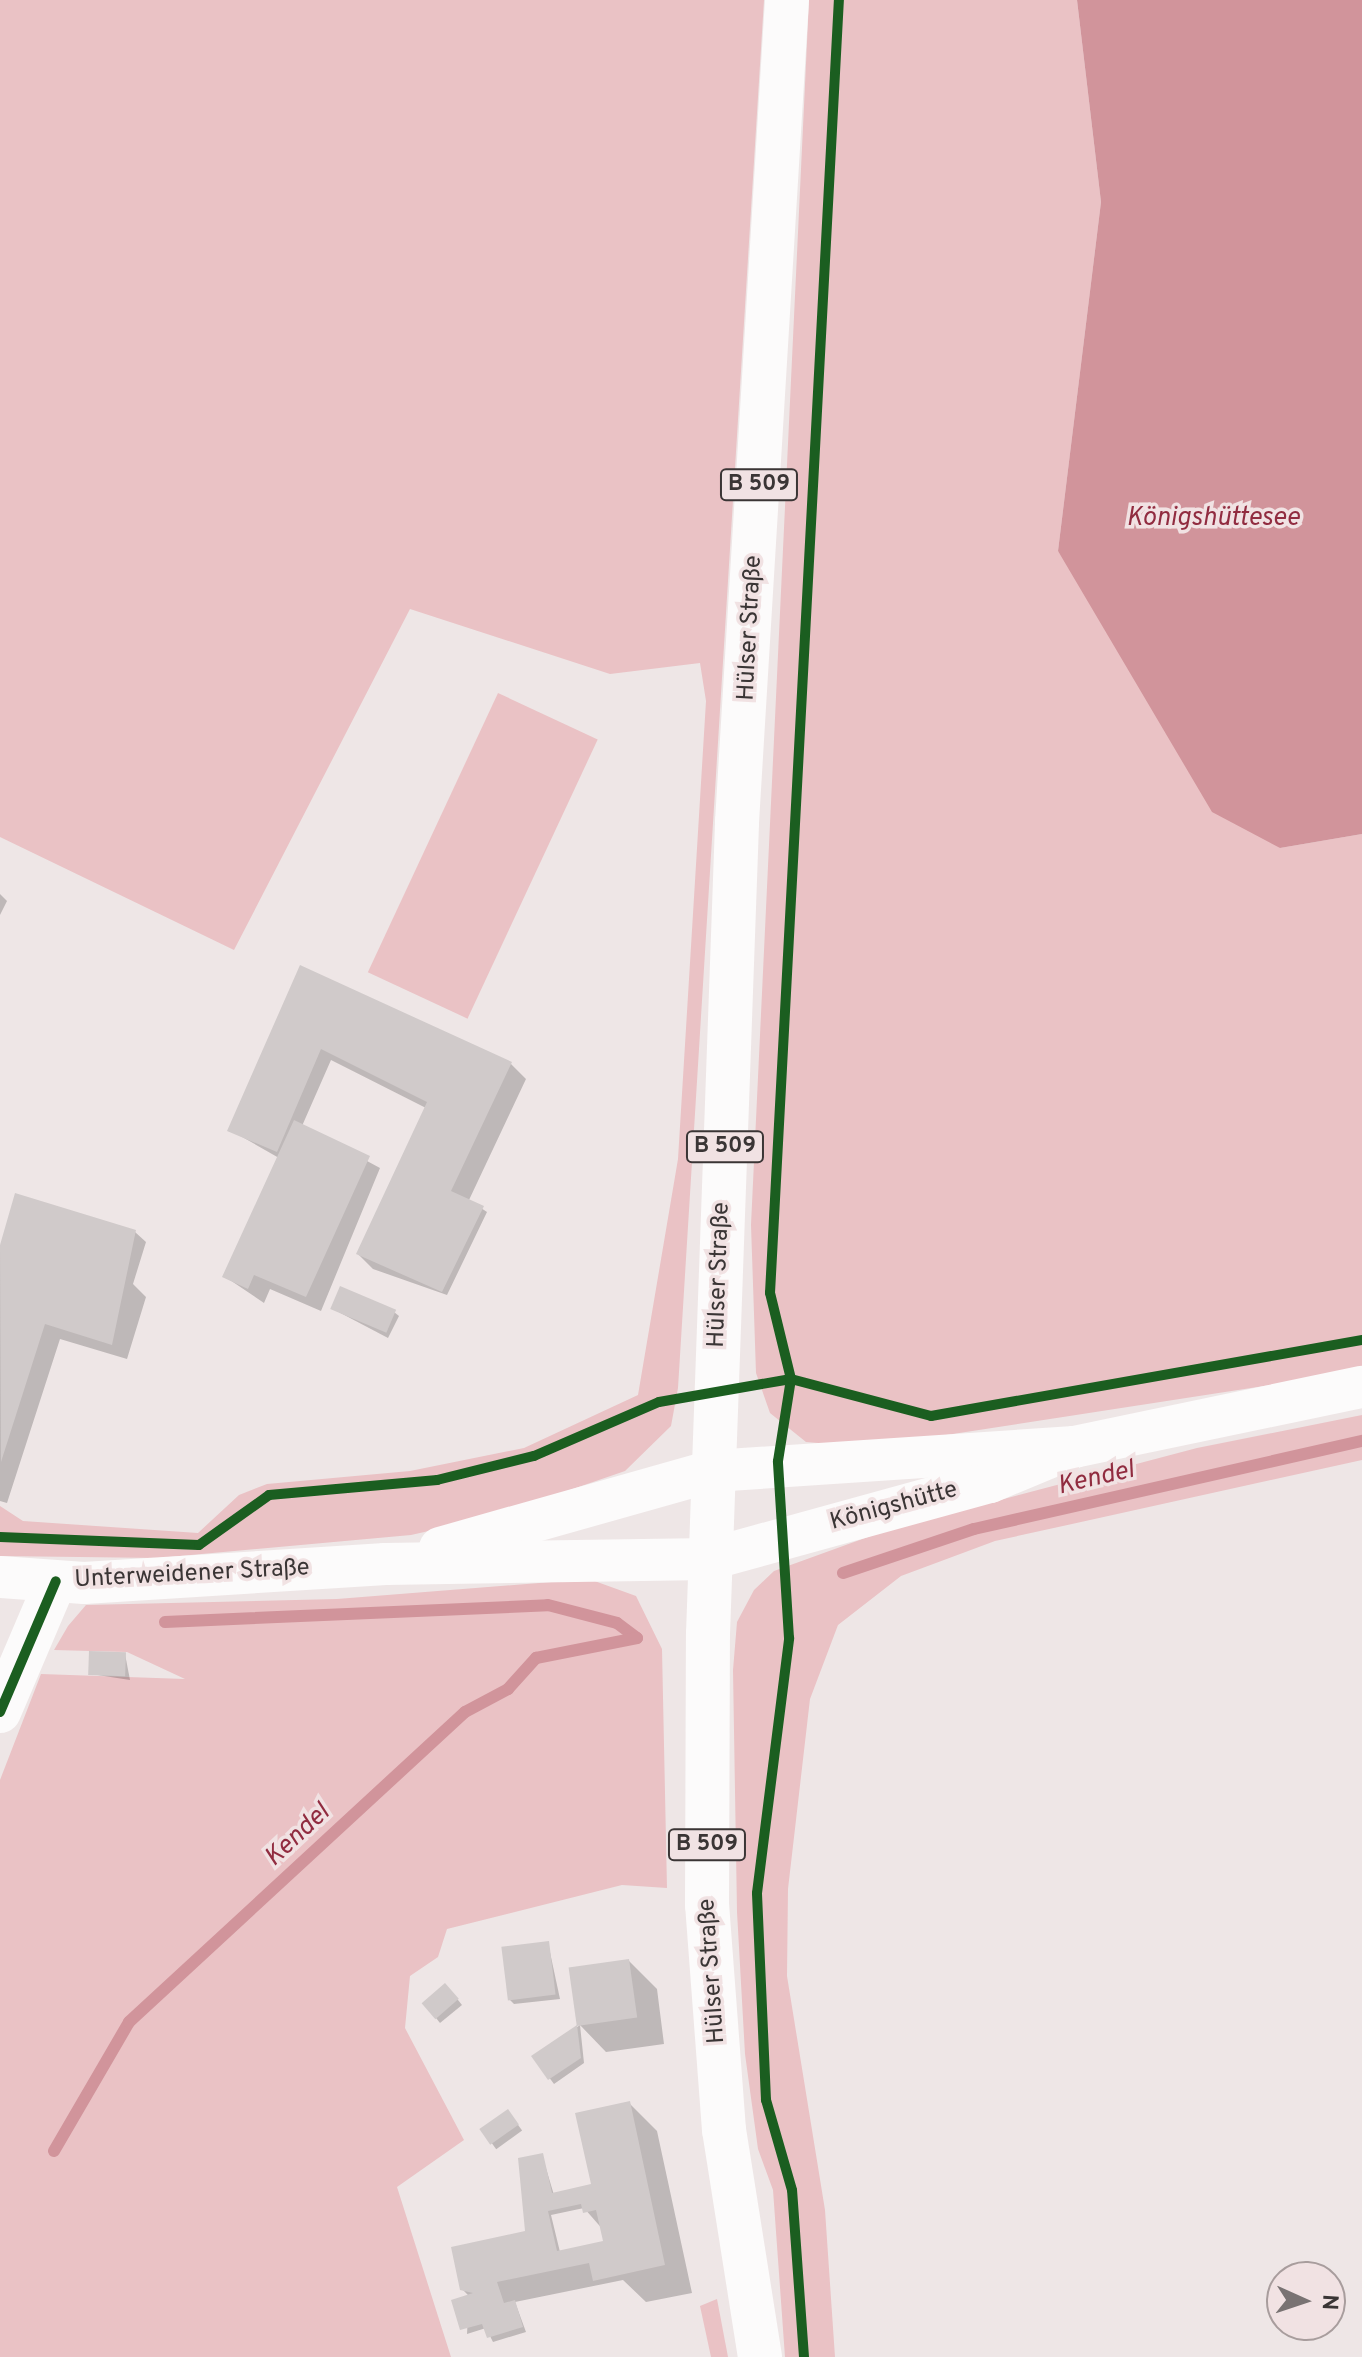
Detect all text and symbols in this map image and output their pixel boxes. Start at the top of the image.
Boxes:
road number: B 509 [719,467,799,503]
water label: Königshüttesee [1126,503,1300,535]
street label: Hülser Straße [733,555,769,701]
road number: B 509 [685,1129,765,1165]
street label: Hülser Straße [703,1202,737,1348]
water label: Kendel [1055,1455,1137,1503]
street label: Königshütte [827,1476,961,1538]
street label: Unterweidener Straße [74,1554,310,1596]
water label: Kendel [259,1798,337,1874]
road number: B 509 [667,1827,747,1863]
street label: Hülser Straße [694,1897,732,2045]
north arrow [1266,2261,1346,2341]
text: N [1315,2294,1342,2311]

